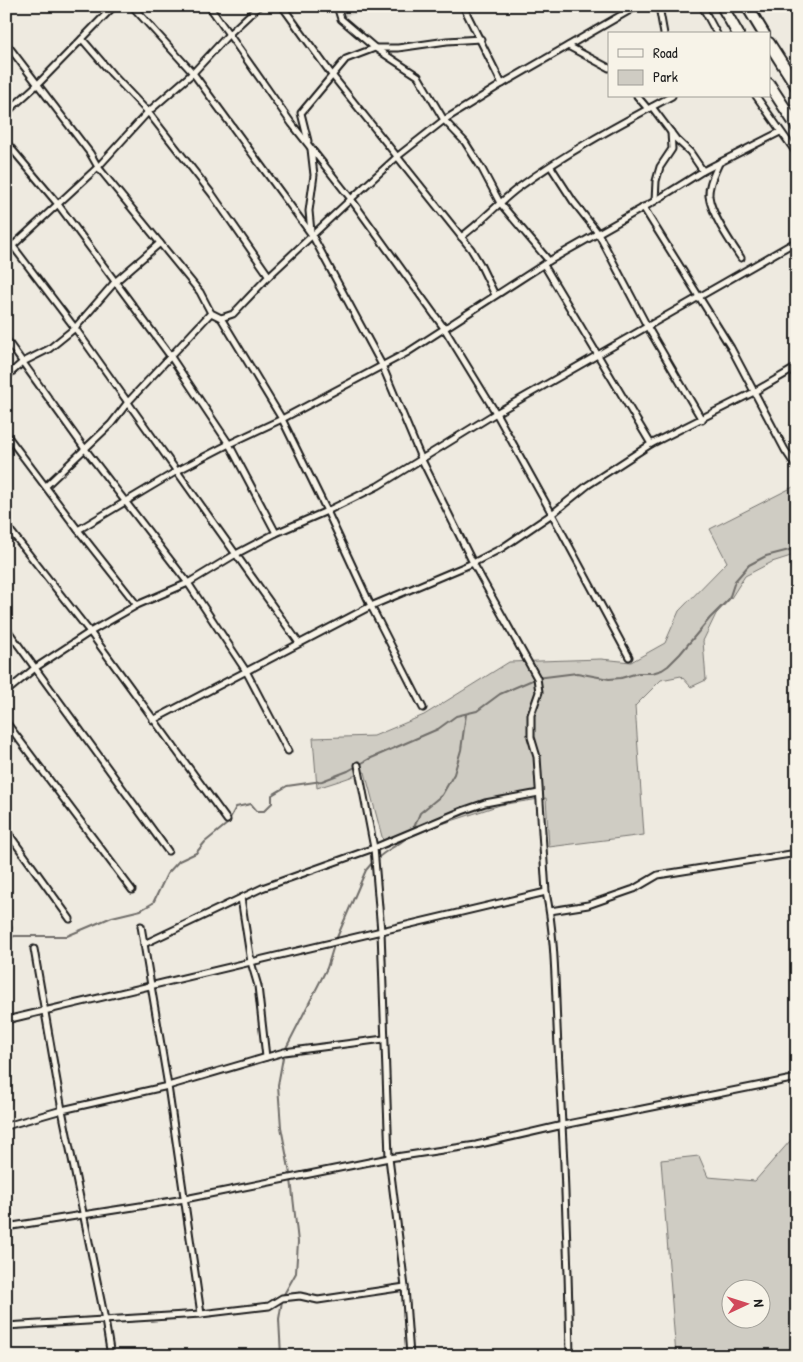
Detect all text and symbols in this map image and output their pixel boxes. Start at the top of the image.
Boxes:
legend [608,32,770,98]
text: Road [653,42,678,63]
text: Park [653,66,678,87]
north arrow [720,1280,770,1330]
text: N [750,1299,769,1308]

